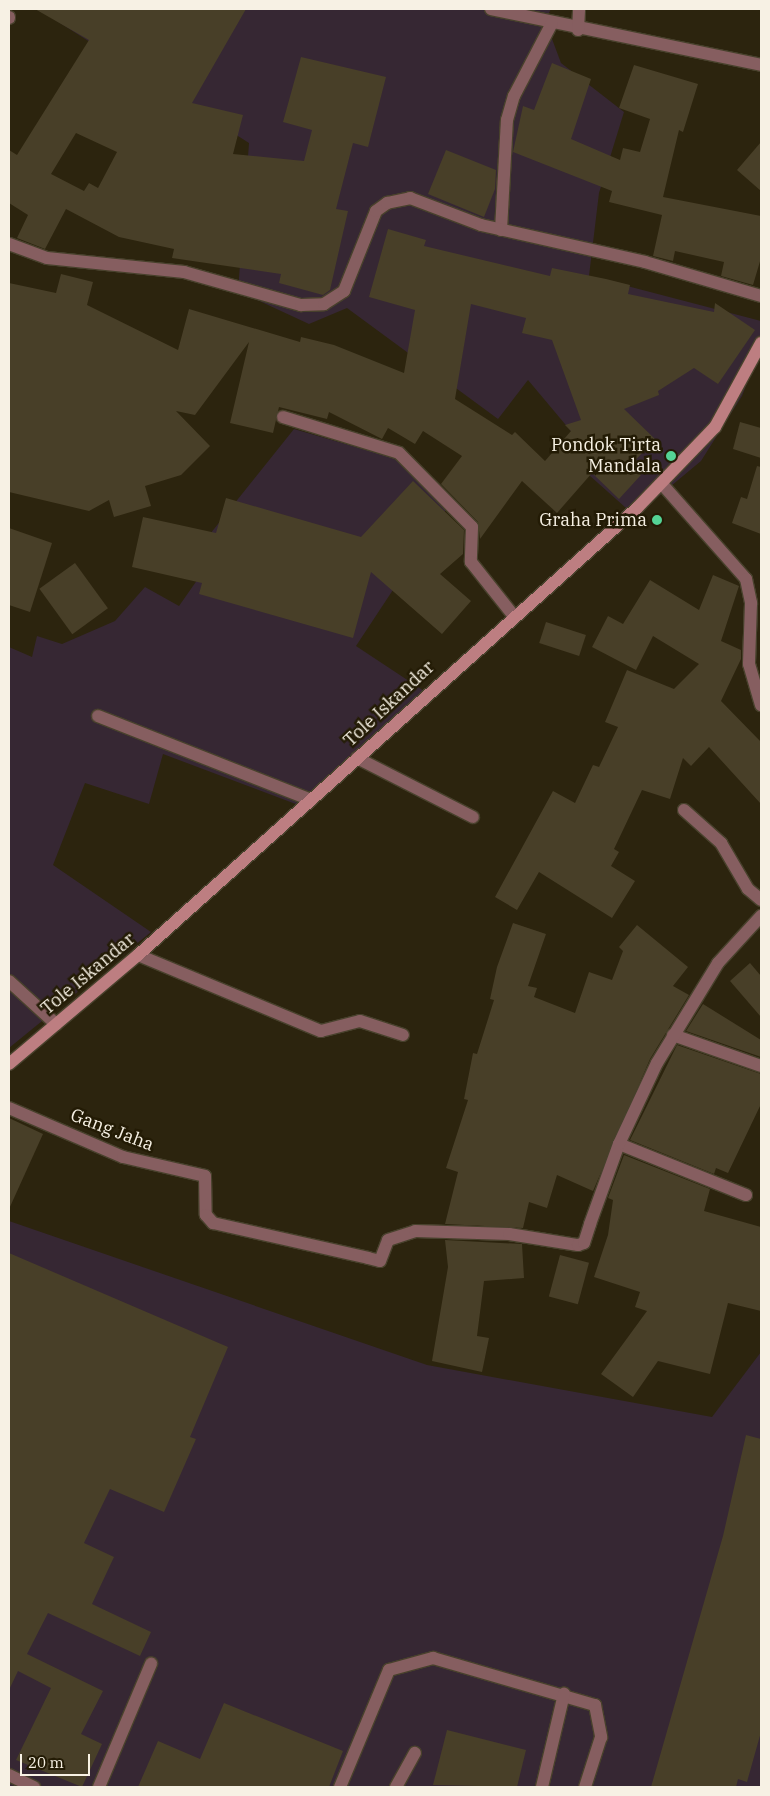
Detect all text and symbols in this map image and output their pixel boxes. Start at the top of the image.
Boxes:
place label: Pondok Tirta Mandala [551,435,661,478]
marker: Pondok Tirta Mandala [665,450,677,462]
place label: Graha Prima [539,509,647,531]
marker: Graha Prima [651,514,663,526]
street label: Tole Iskandar [339,657,439,751]
street label: Tole Iskandar [37,928,139,1020]
street label: Gang Jaha [67,1104,157,1156]
scale bar [22,1744,92,1776]
text: 20 m [28,1753,64,1772]

